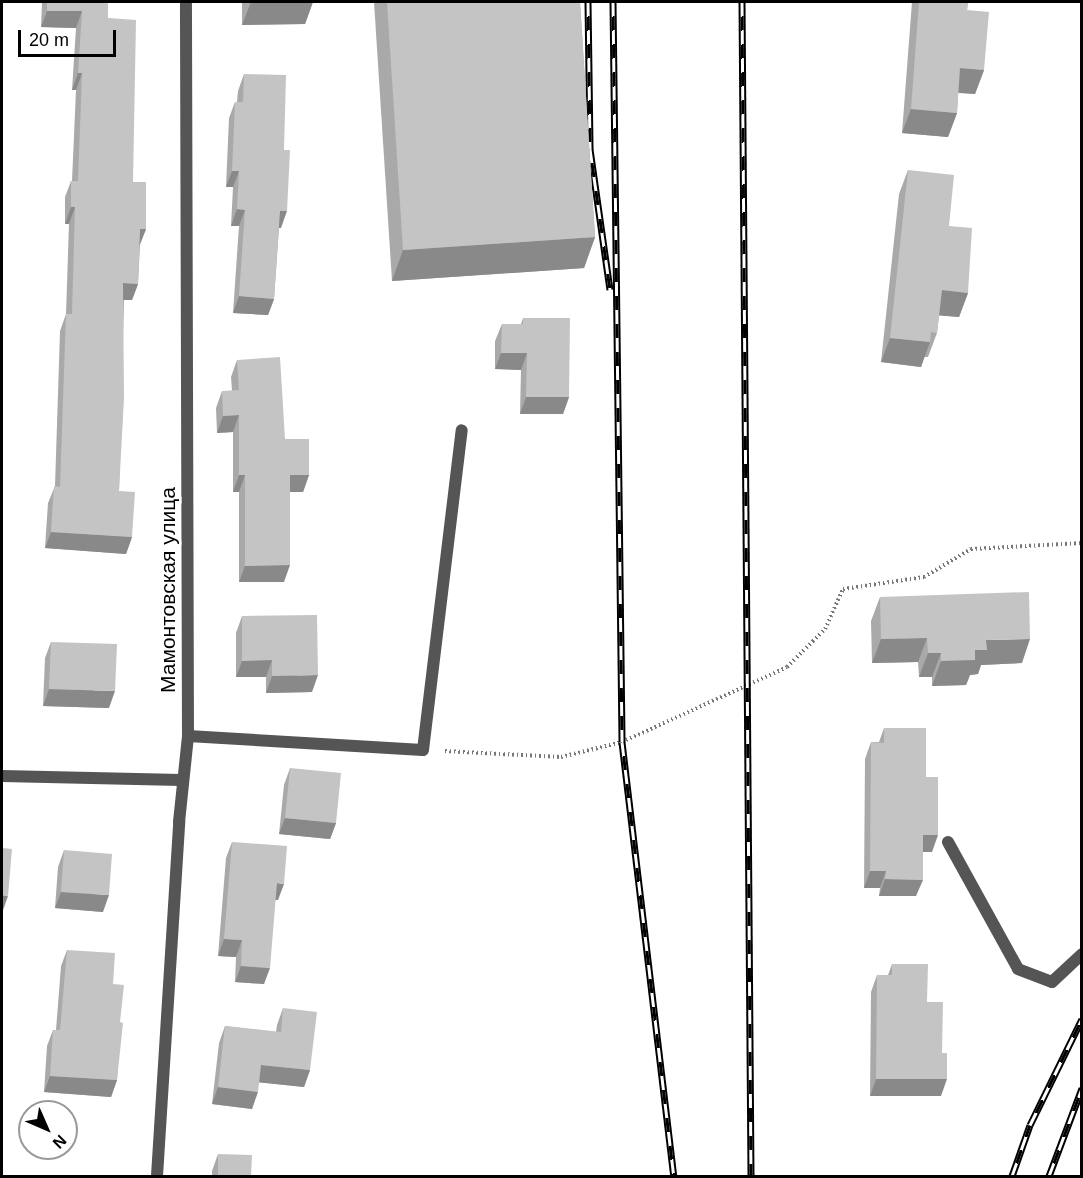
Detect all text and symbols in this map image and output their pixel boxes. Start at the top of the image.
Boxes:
scale bar [21,18,118,56]
text: 20 m [29,30,69,50]
street label: Мамонтовская улица [155,487,181,693]
north arrow [18,1100,78,1160]
text: N [50,1132,70,1152]

